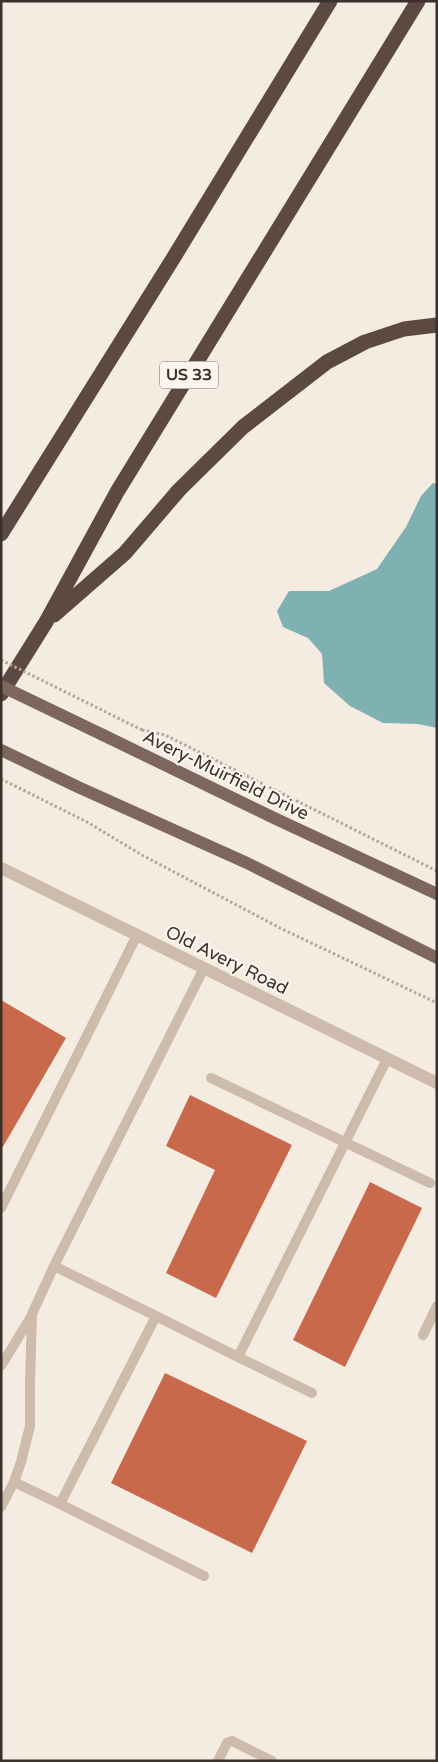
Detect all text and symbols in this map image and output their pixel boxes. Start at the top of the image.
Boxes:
road number: US 33 [160,362,218,388]
street label: Avery-Muirfield Drive [139,725,313,825]
street label: Old Avery Road [162,921,292,999]

